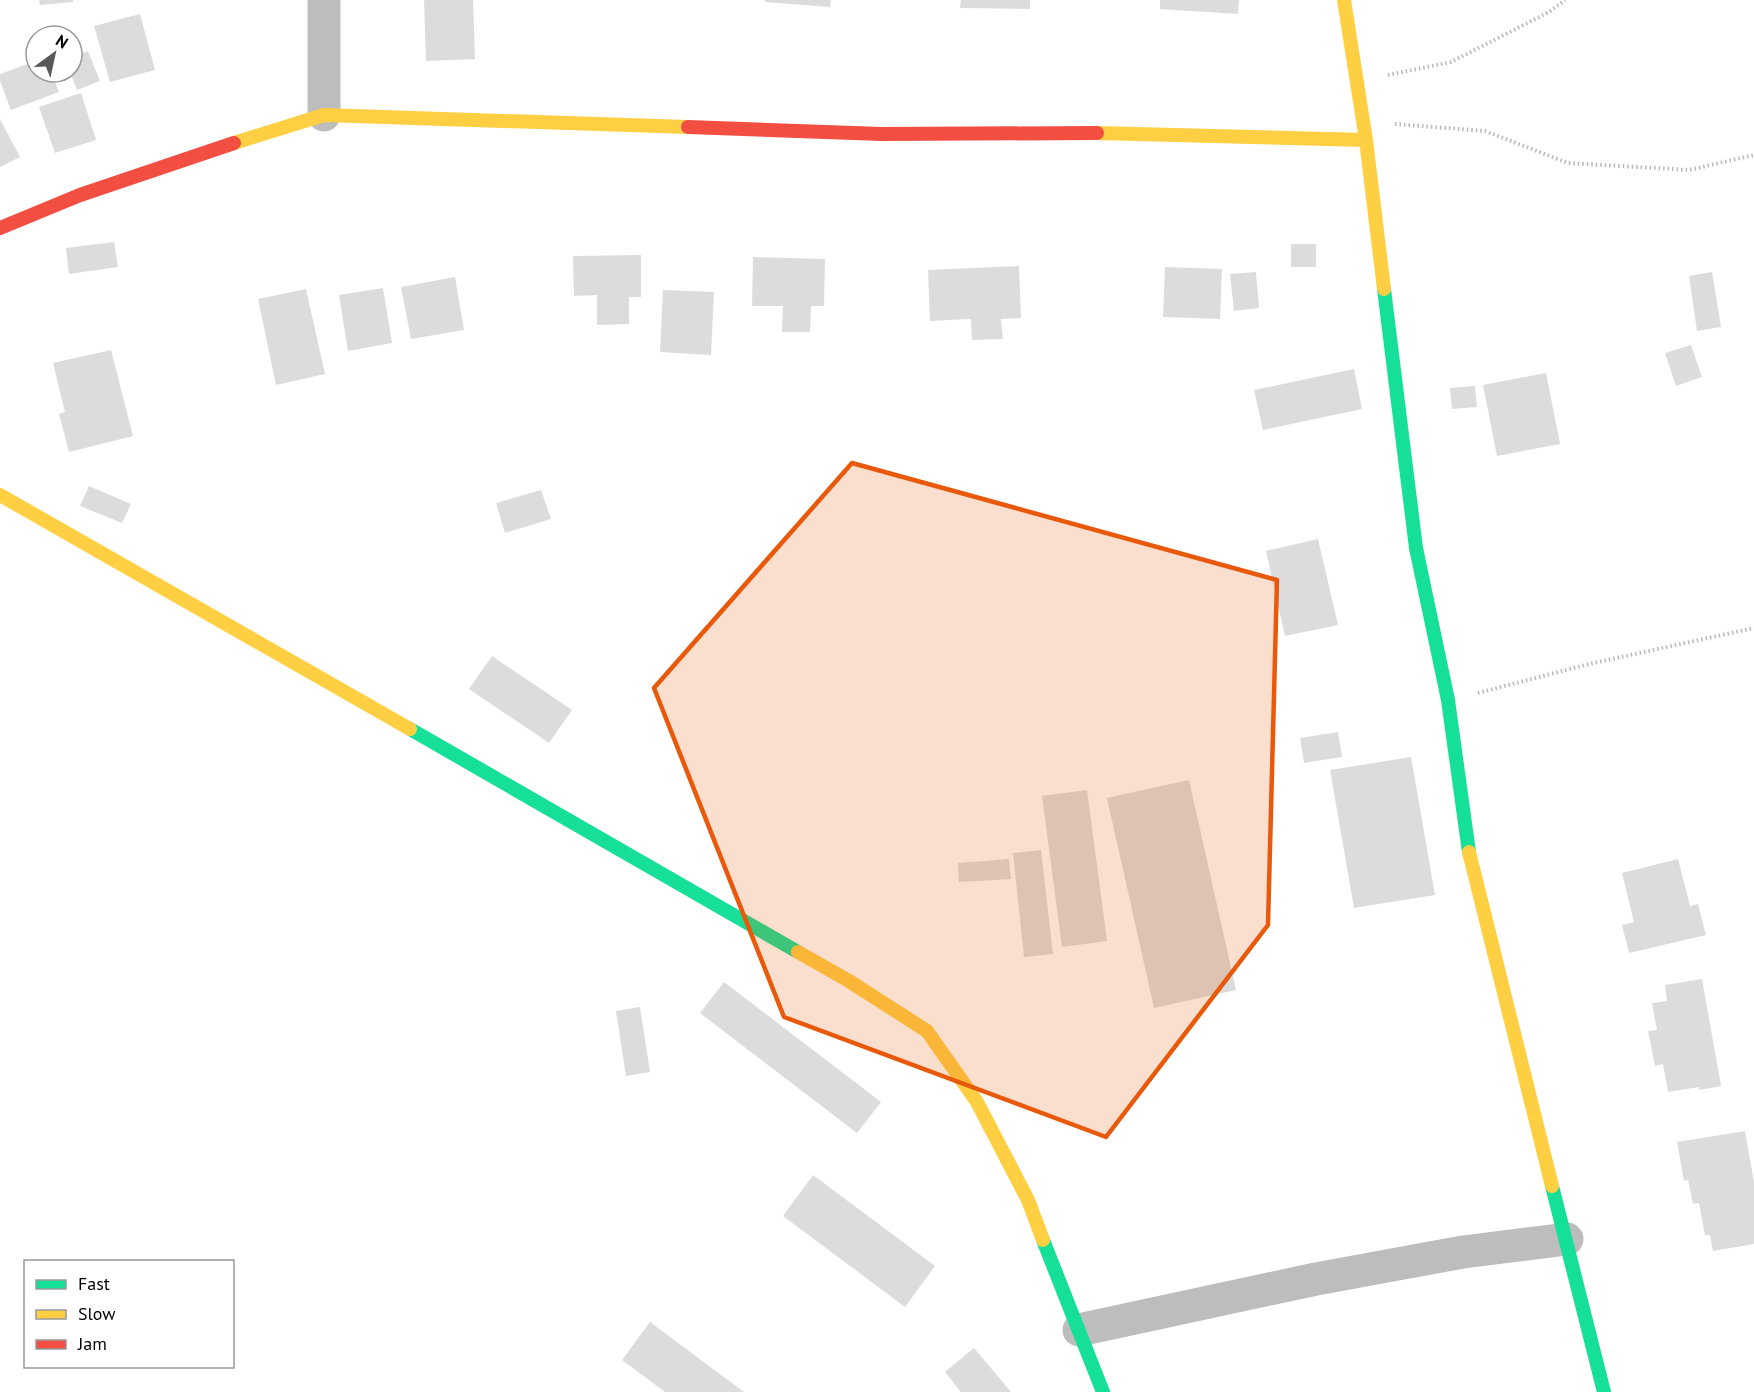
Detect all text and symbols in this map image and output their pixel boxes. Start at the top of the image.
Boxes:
north arrow [24,24,84,84]
text: N [52,30,72,53]
legend [24,1260,234,1368]
text: Fast [78,1272,110,1295]
text: Slow [78,1302,116,1325]
text: Jam [77,1332,107,1355]

